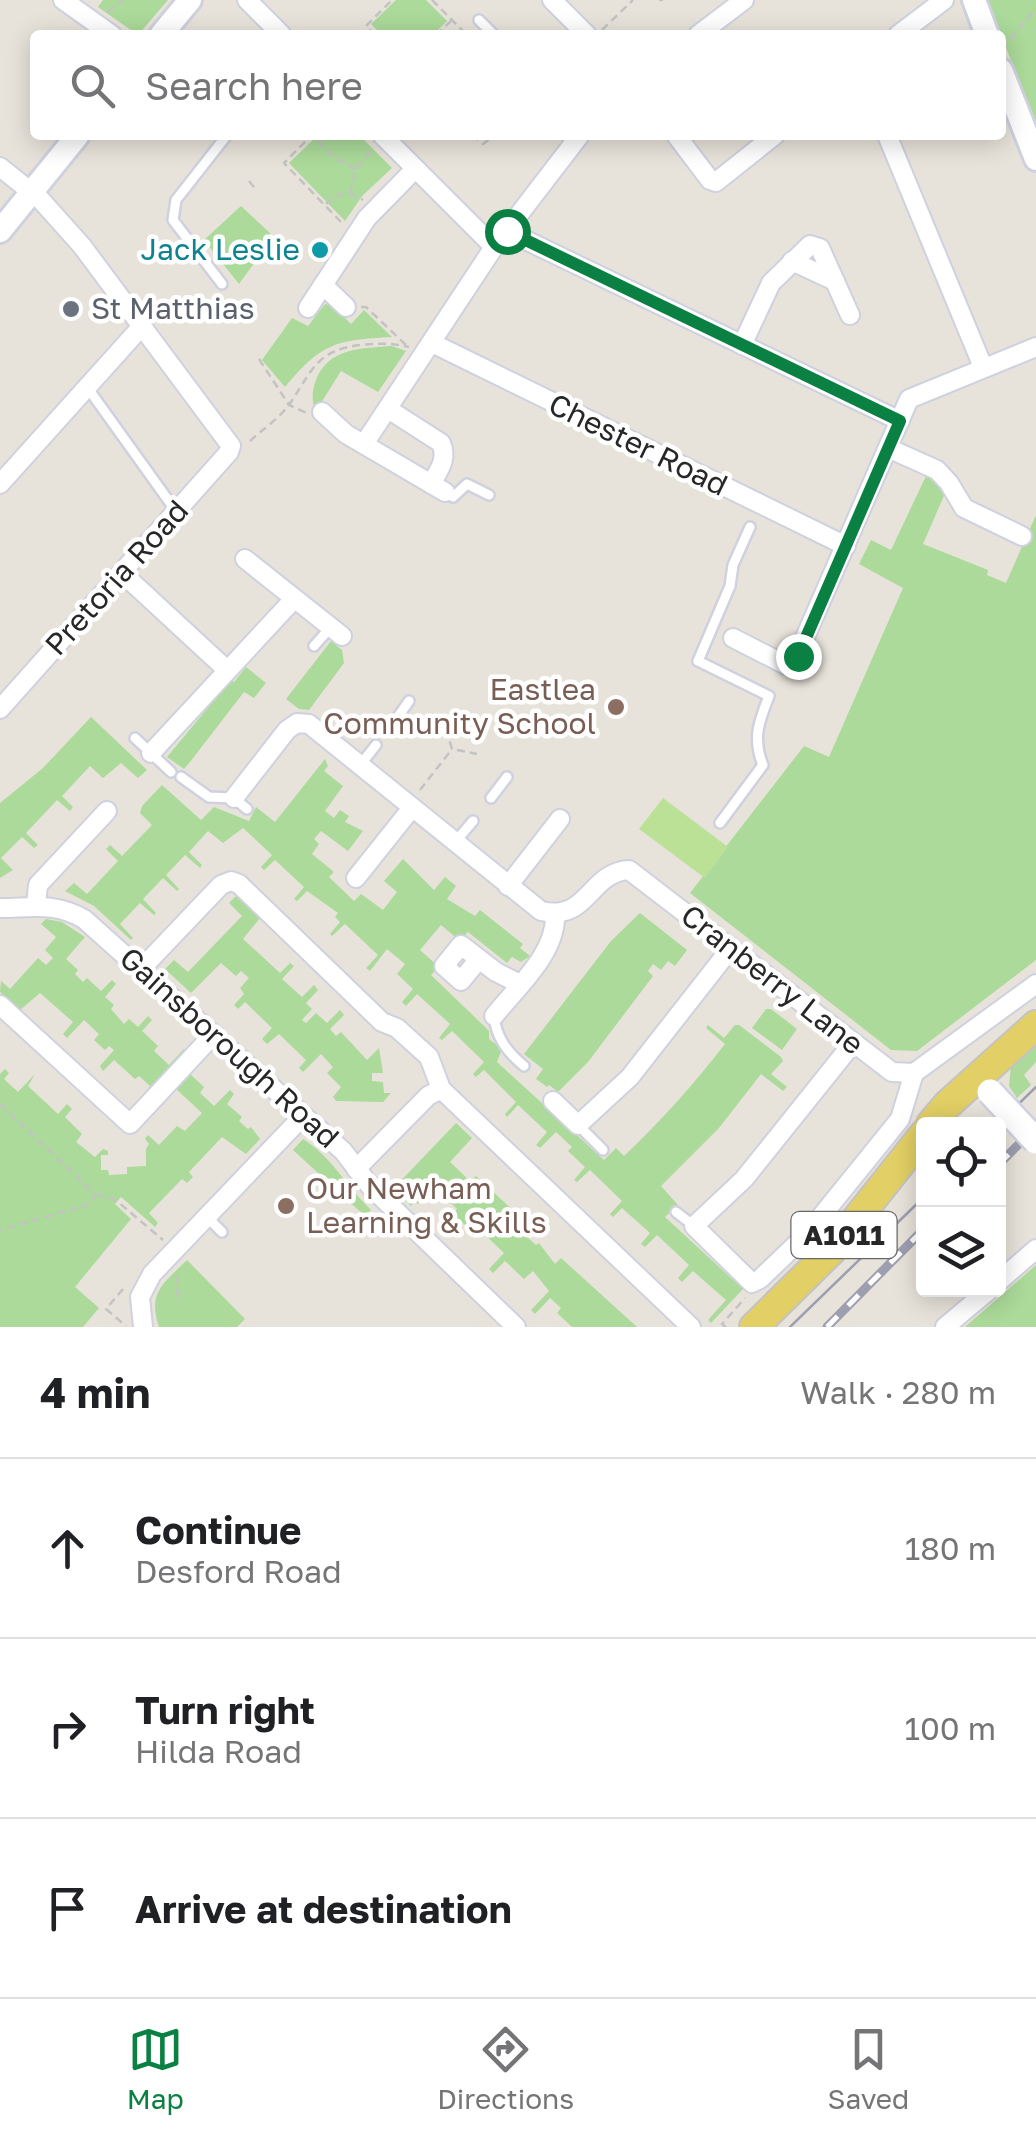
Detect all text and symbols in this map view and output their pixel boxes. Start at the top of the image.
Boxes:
search box [30,30,1006,140]
icon: search [65,58,120,113]
text: Search here [145,63,363,108]
route start [485,209,531,255]
place label: Jack Leslie [140,231,300,267]
marker: Jack Leslie [309,239,331,261]
place label: St Matthias [91,290,255,326]
marker: St Matthias [60,298,82,320]
street label: Chester Road [543,385,734,503]
street label: Pretoria Road [37,492,195,662]
route end [776,634,822,680]
place label: Eastlea Community School [323,671,596,741]
marker: Eastlea Community School [605,696,627,718]
street label: Cranberry Lane [674,897,871,1062]
street label: Gainsborough Road [113,939,347,1155]
map controls [916,1117,1006,1297]
button: locate [916,1117,1006,1207]
place label: Our Newham Learning & Skills [306,1170,547,1240]
marker: Our Newham Learning & Skills [275,1195,297,1217]
button: layers [916,1207,1006,1297]
road number: A1011 [792,1212,896,1258]
text: 4 min [40,1367,150,1417]
text: Walk · 280 m [800,1373,996,1411]
text: Continue [135,1507,301,1552]
icon: ahead [40,1521,95,1576]
text: 180 m [905,1529,996,1567]
text: Desford Road [135,1552,342,1590]
text: Turn right [135,1687,315,1732]
icon: right [40,1701,95,1756]
text: 100 m [904,1709,996,1747]
text: Hilda Road [135,1732,302,1770]
icon: arrive [40,1881,95,1936]
text: Arrive at destination [135,1886,512,1931]
tab: Map [127,2022,184,2115]
tab: Directions [437,2022,574,2115]
tab: Saved [827,2022,909,2115]

